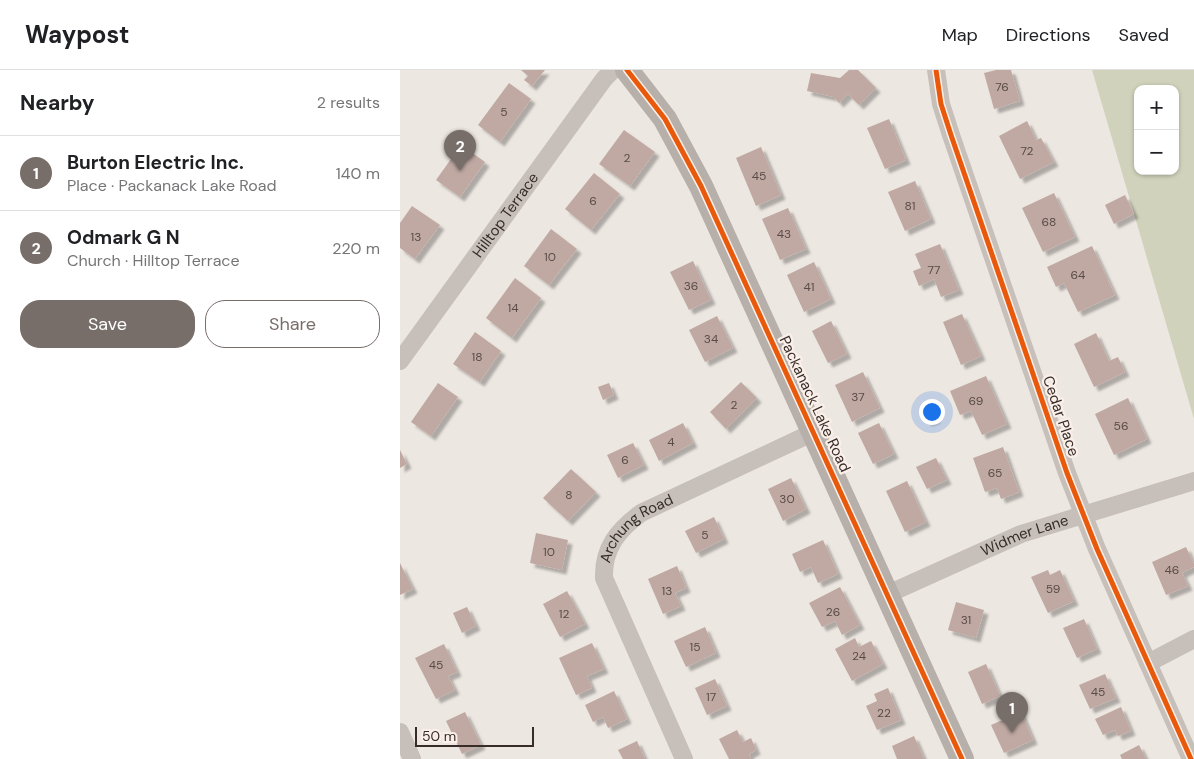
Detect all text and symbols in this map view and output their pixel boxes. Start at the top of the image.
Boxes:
text: Waypost [25,19,129,50]
text: Map [942,23,978,47]
text: Directions [1006,23,1091,47]
text: Saved [1119,23,1169,47]
house number: 76 [995,79,1009,95]
map controls [1134,85,1179,175]
button: + [1134,85,1179,130]
text: Nearby [20,89,94,117]
text: 2 results [317,92,380,113]
house number: 5 [500,104,508,120]
pin: 2 [444,130,476,171]
button: − [1134,130,1179,175]
house number: 72 [1020,143,1034,159]
text: Burton Electric Inc. [67,150,244,175]
house number: 2 [624,150,631,166]
text: 1 [33,163,39,184]
text: 140 m [336,163,380,184]
house number: 45 [752,168,766,184]
street label: Hilltop Terrace [468,169,543,262]
text: Place · Packanack Lake Road [67,175,277,196]
house number: 6 [589,193,597,209]
house number: 81 [905,198,915,214]
house number: 68 [1042,214,1056,230]
text: Odmark G N [67,225,180,250]
house number: 43 [777,226,791,242]
house number: 13 [411,229,421,245]
text: 2 [31,238,41,259]
text: 220 m [332,238,380,259]
house number: 10 [544,249,556,265]
text: Church · Hilltop Terrace [67,250,240,271]
house number: 77 [928,262,940,278]
house number: 64 [1071,267,1085,283]
house number: 36 [684,278,698,294]
house number: 41 [803,279,815,295]
button: Save [20,300,195,348]
button: Share [205,300,380,348]
house number: 14 [507,300,519,316]
house number: 34 [704,331,718,347]
street label: Packanack Lake Road [775,333,855,475]
house number: 18 [471,349,483,365]
street label: Cedar Place [1038,373,1084,459]
house number: 37 [851,389,865,405]
house number: 69 [969,393,983,409]
house number: 2 [731,397,738,413]
your location [919,399,945,425]
house number: 56 [1114,418,1128,434]
house number: 4 [667,434,675,450]
house number: 6 [621,452,629,468]
house number: 65 [988,465,1002,481]
house number: 8 [565,487,573,503]
street label: Archung Road [595,489,676,565]
house number: 30 [779,491,795,507]
street label: Widmer Lane [978,510,1071,561]
house number: 5 [701,527,709,543]
house number: 10 [543,544,555,560]
house number: 46 [1165,562,1179,578]
house number: 59 [1046,581,1060,597]
house number: 13 [662,583,672,599]
house number: 26 [826,604,840,620]
house number: 12 [559,606,569,622]
house number: 31 [961,612,971,628]
house number: 15 [689,639,701,655]
house number: 24 [852,648,866,664]
house number: 45 [429,657,443,673]
house number: 45 [1091,684,1105,700]
house number: 17 [706,689,716,705]
pin: 1 [996,692,1028,733]
house number: 22 [877,705,891,721]
scale bar [415,724,534,747]
text: 50 m [422,727,456,745]

